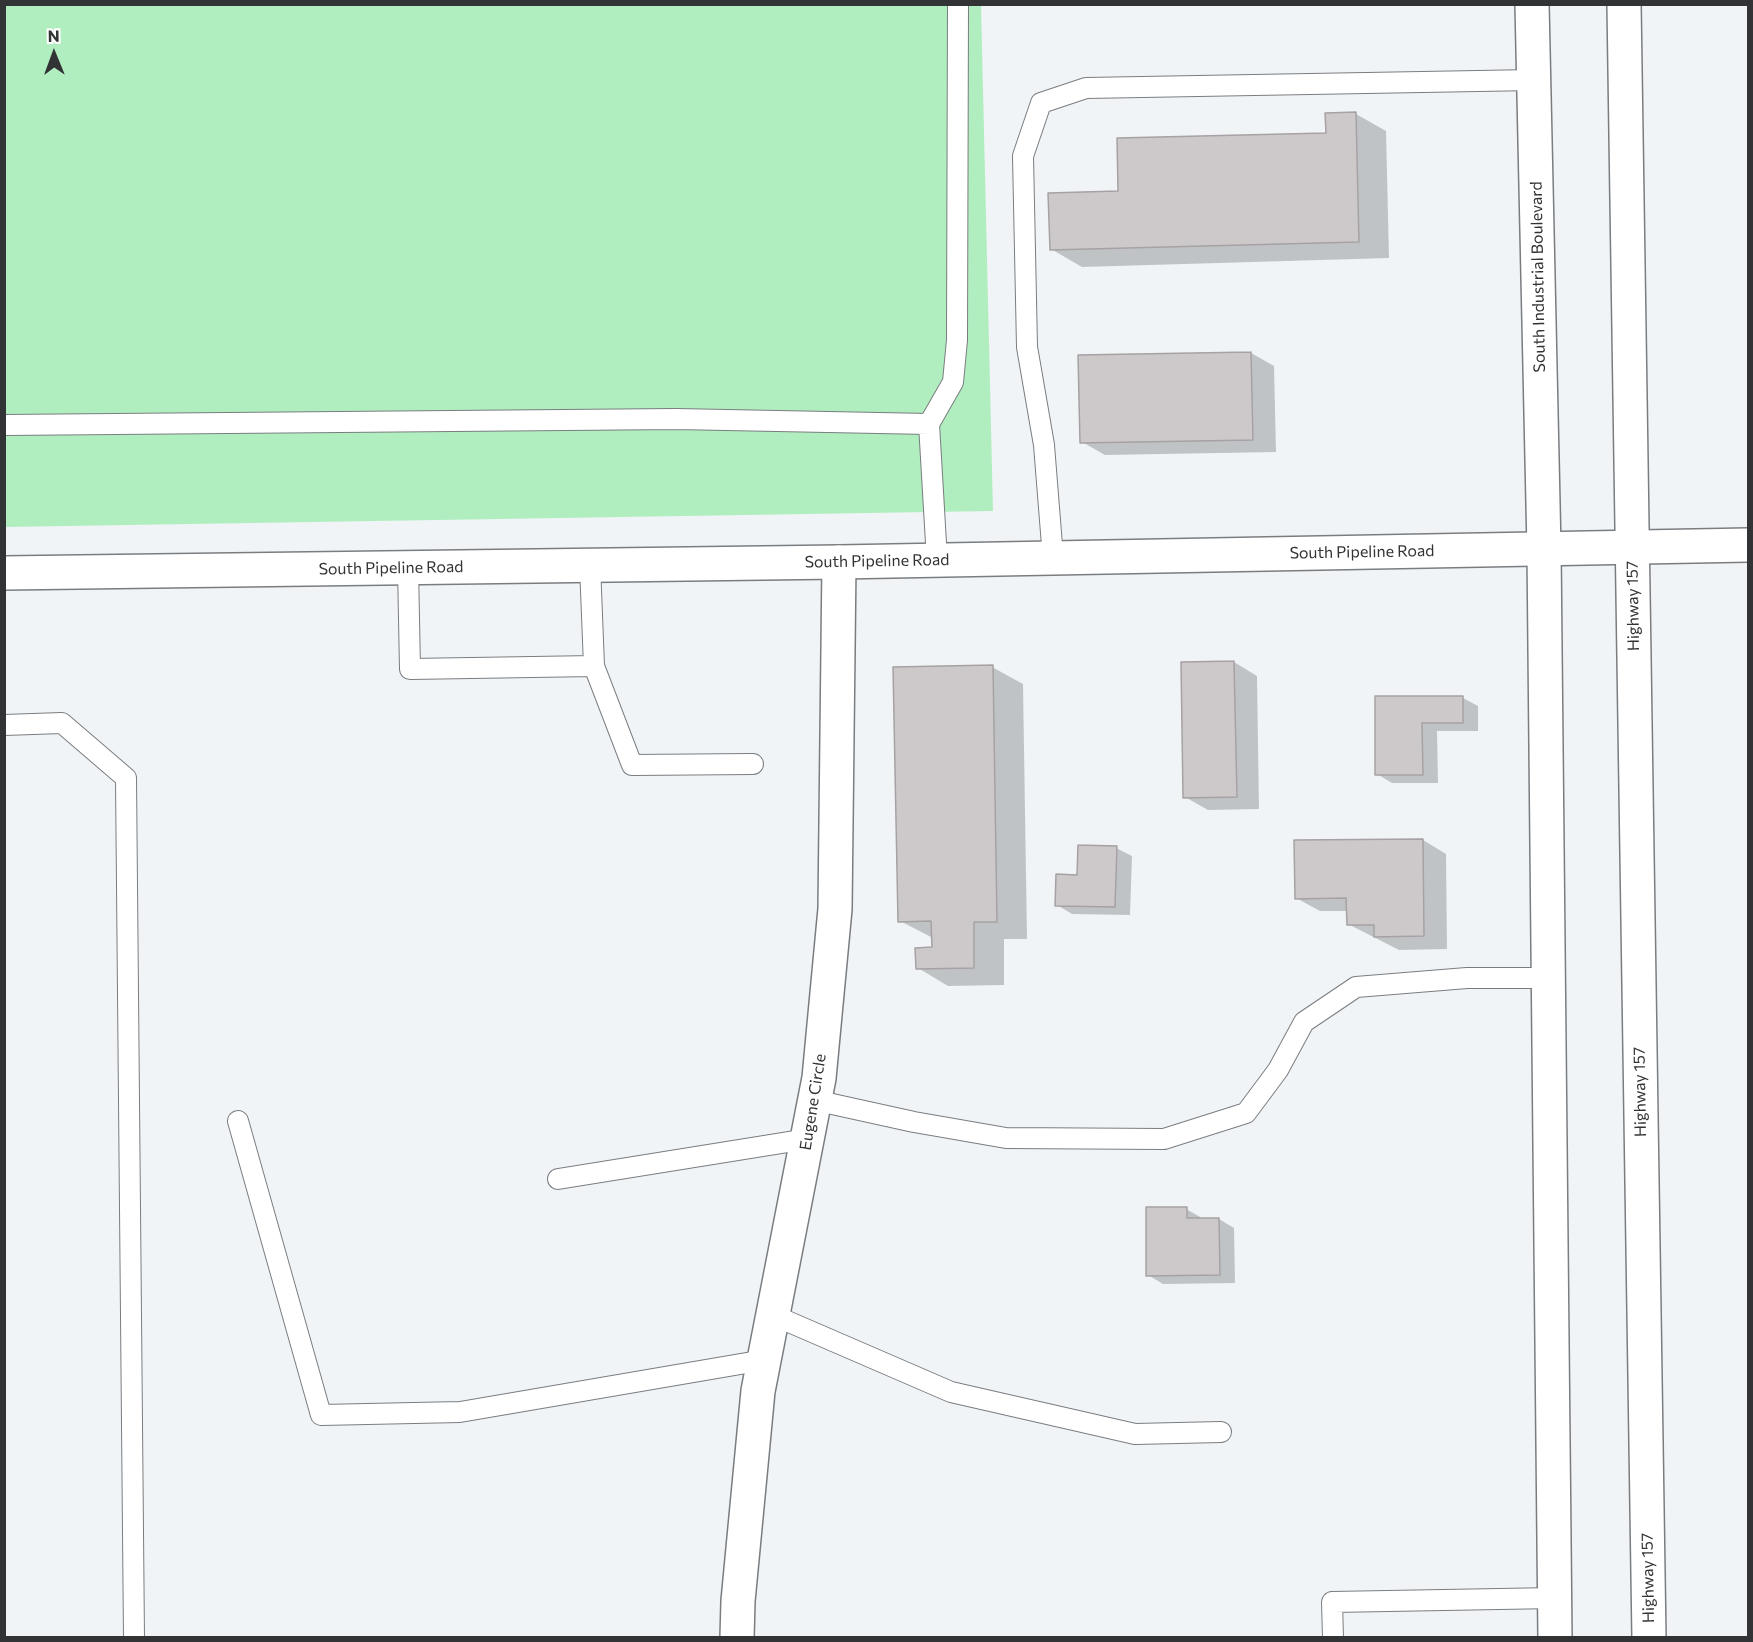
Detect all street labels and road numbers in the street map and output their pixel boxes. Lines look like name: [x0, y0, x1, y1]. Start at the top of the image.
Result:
street label: South Industrial Boulevard: [1527, 181, 1549, 373]
street label: South Pipeline Road: [1289, 541, 1435, 563]
street label: South Pipeline Road: [804, 550, 950, 572]
street label: South Pipeline Road: [318, 557, 464, 579]
street label: Highway 157: [1623, 561, 1643, 651]
street label: Highway 157: [1630, 1047, 1650, 1137]
street label: Eugene Circle: [796, 1052, 830, 1152]
street label: Highway 157: [1638, 1533, 1658, 1623]

